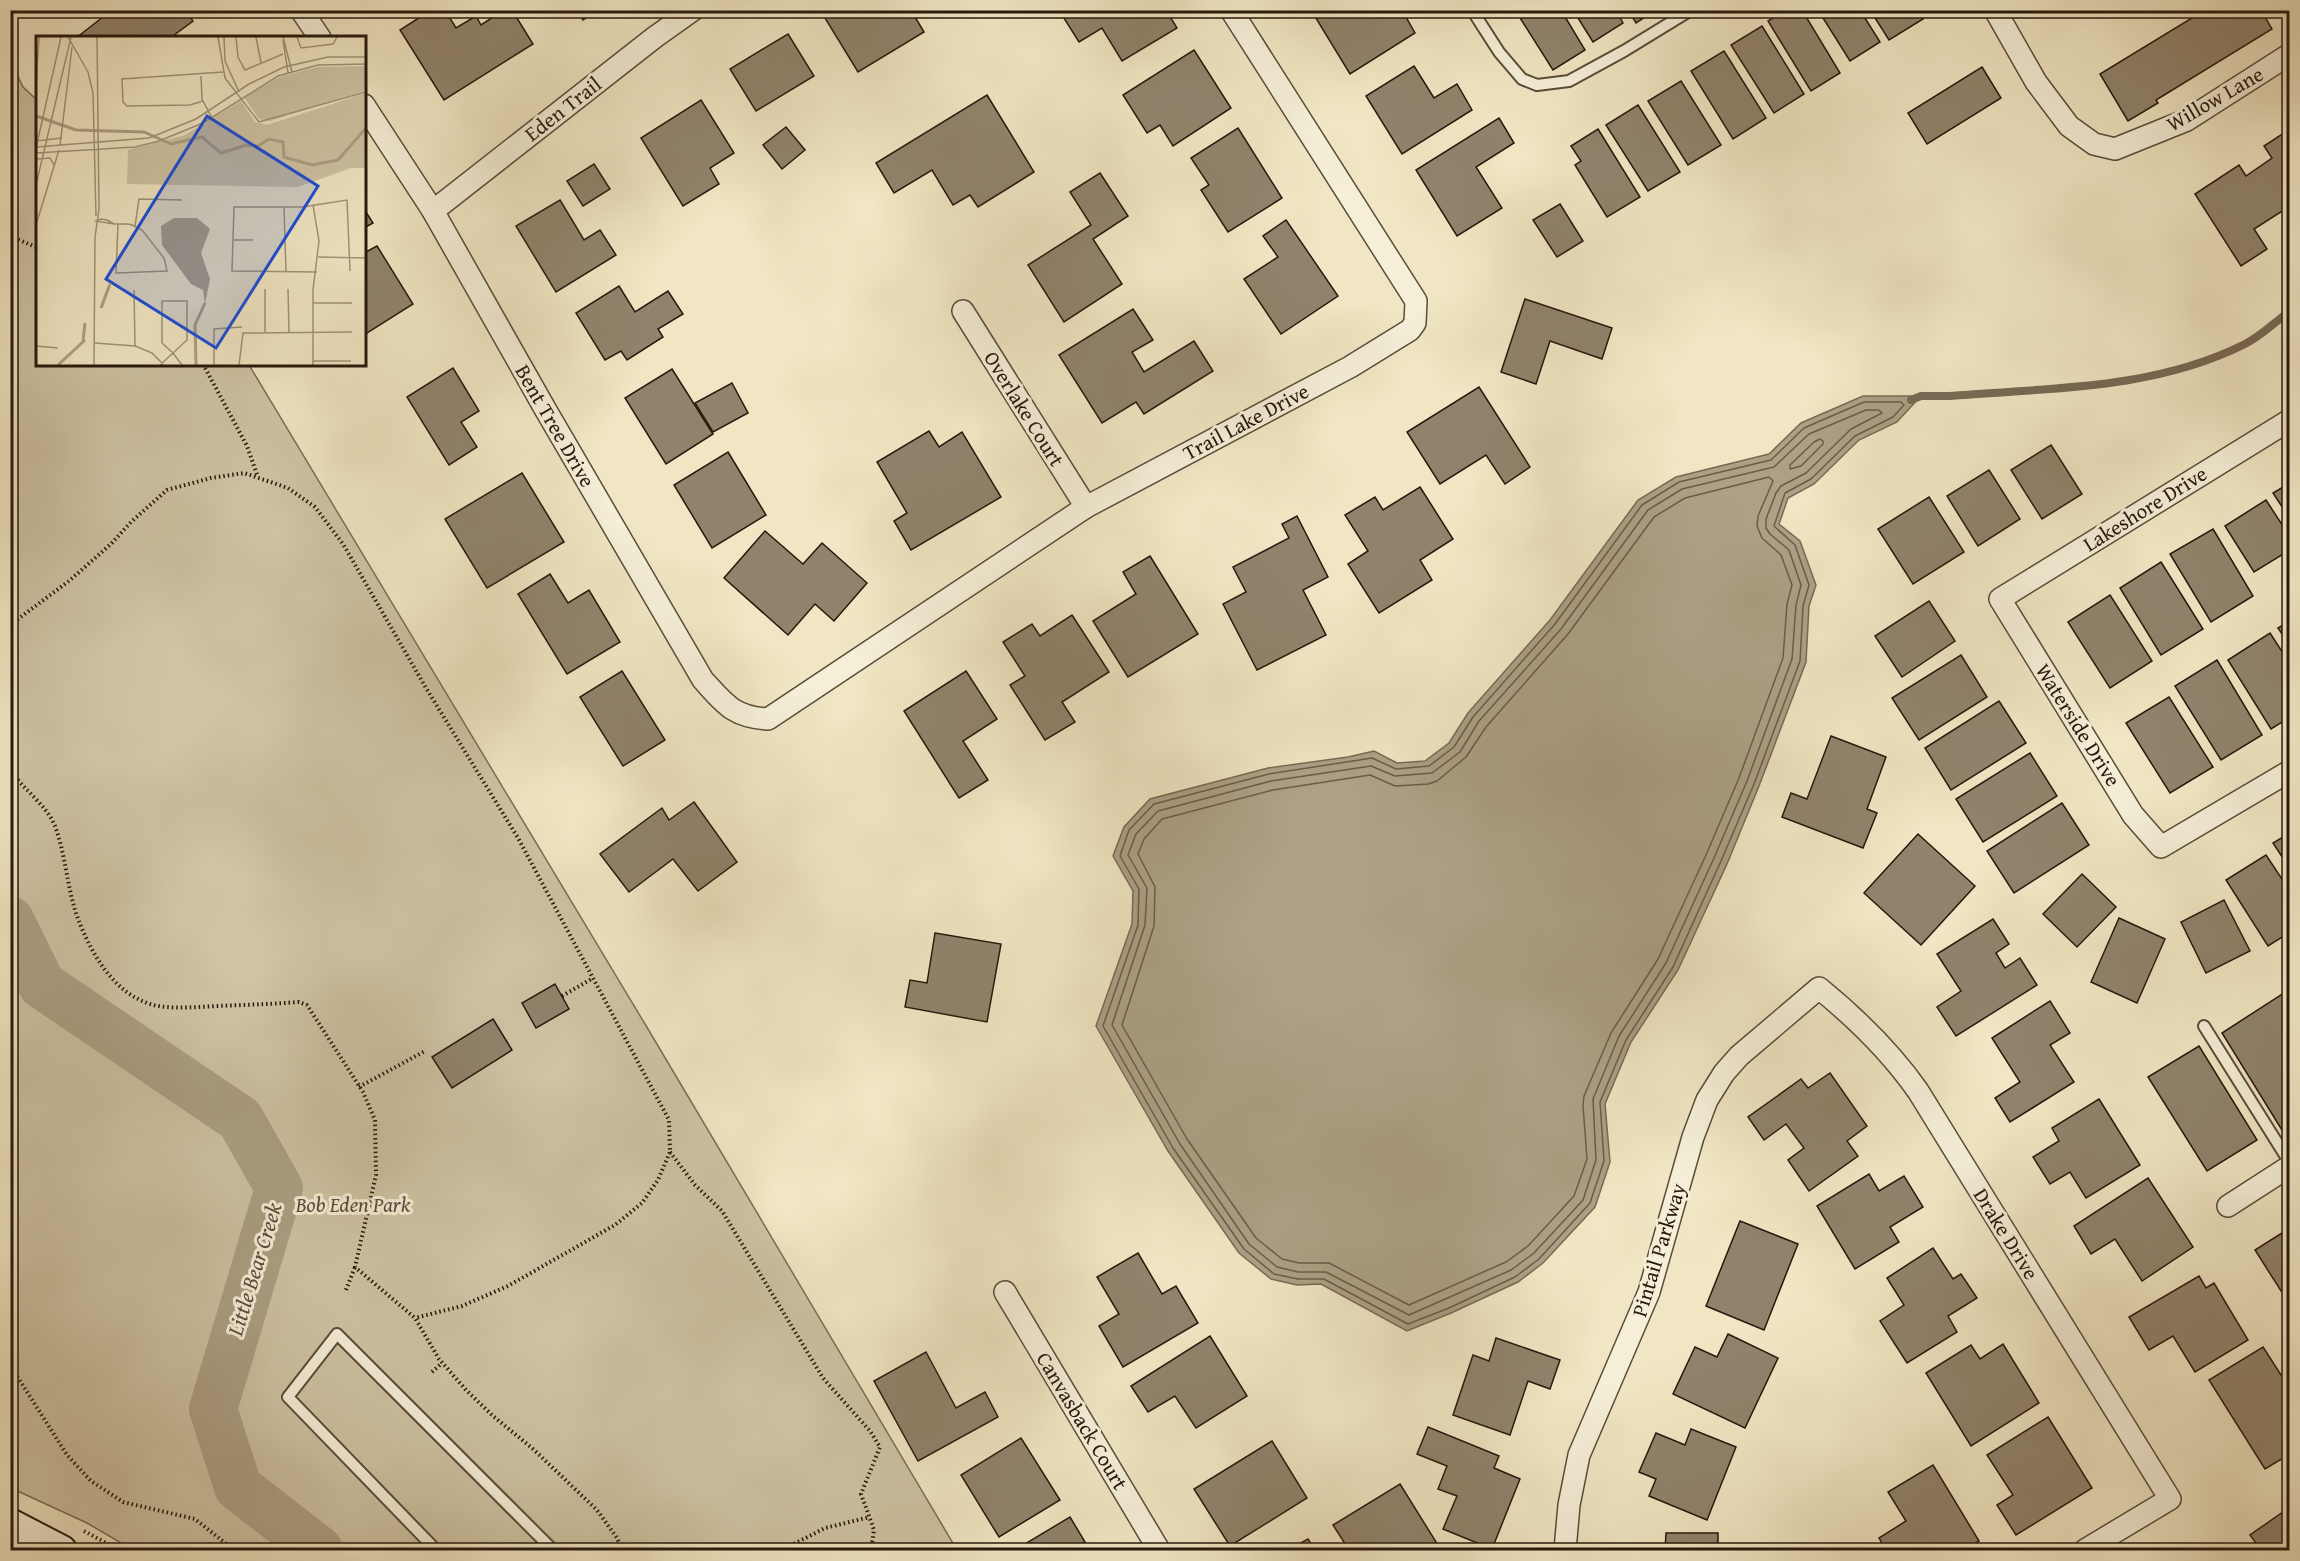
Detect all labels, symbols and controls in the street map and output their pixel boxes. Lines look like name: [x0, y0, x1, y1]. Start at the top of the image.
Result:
inset map: [36, 36, 366, 366]
street label: Willow Lane: [2161, 58, 2269, 139]
street label: Eden Trail: [518, 69, 608, 149]
street label: Overlake Court: [976, 345, 1073, 473]
street label: Bent Tree Drive: [508, 359, 603, 493]
street label: Trail Lake Drive: [1177, 375, 1314, 468]
street label: Lakeshore Drive: [2077, 458, 2213, 559]
street label: Waterside Drive: [2028, 657, 2129, 792]
street label: Pintail Parkway: [1623, 1179, 1694, 1320]
street label: Drake Drive: [1966, 1182, 2047, 1286]
park label: Bob Eden Park: [295, 1189, 411, 1220]
water label: Little Bear Creek: [218, 1198, 290, 1340]
street label: Canvasback Court: [1029, 1346, 1136, 1496]

